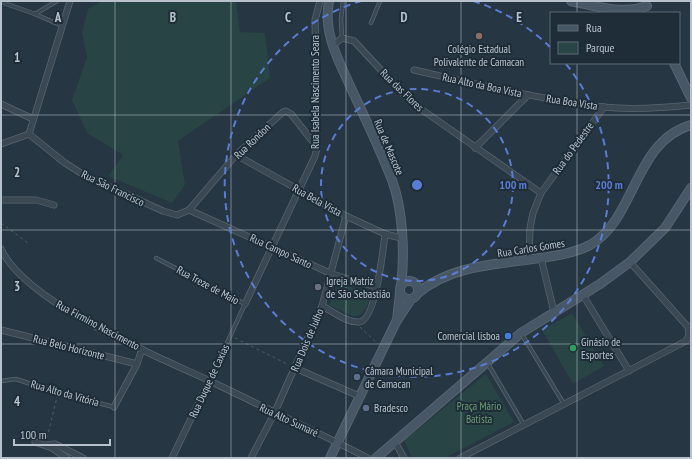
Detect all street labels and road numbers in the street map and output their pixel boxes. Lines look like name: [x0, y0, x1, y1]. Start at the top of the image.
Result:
street label: Rua Isabela Nascimento Seara: [308, 35, 322, 149]
street label: Rua das Flores: [377, 66, 427, 114]
street label: Rua Alto da Boa Vista: [441, 70, 523, 100]
street label: Rua Boa Vista: [545, 91, 599, 113]
street label: Rua de Mascote: [371, 117, 407, 178]
street label: Rua do Pedestre: [549, 119, 597, 177]
street label: Rua Rondon: [231, 120, 273, 162]
street label: Rua São Francisco: [79, 167, 147, 209]
street label: Rua Bela Vista: [290, 181, 344, 219]
street label: Rua Campo Santo: [248, 231, 314, 272]
street label: Rua Carlos Gomes: [496, 236, 566, 260]
street label: Rua Treze de Maio: [174, 263, 242, 307]
street label: Rua Firmino Nascimento: [54, 297, 142, 353]
street label: Rua Dois de Julho: [287, 306, 327, 374]
street label: Rua Belo Horizonte: [32, 331, 107, 363]
street label: Rua Duque de Caxias: [186, 342, 232, 420]
street label: Rua Alto da Vitória: [29, 377, 101, 409]
street label: Rua Alto Sumaré: [258, 400, 321, 440]

